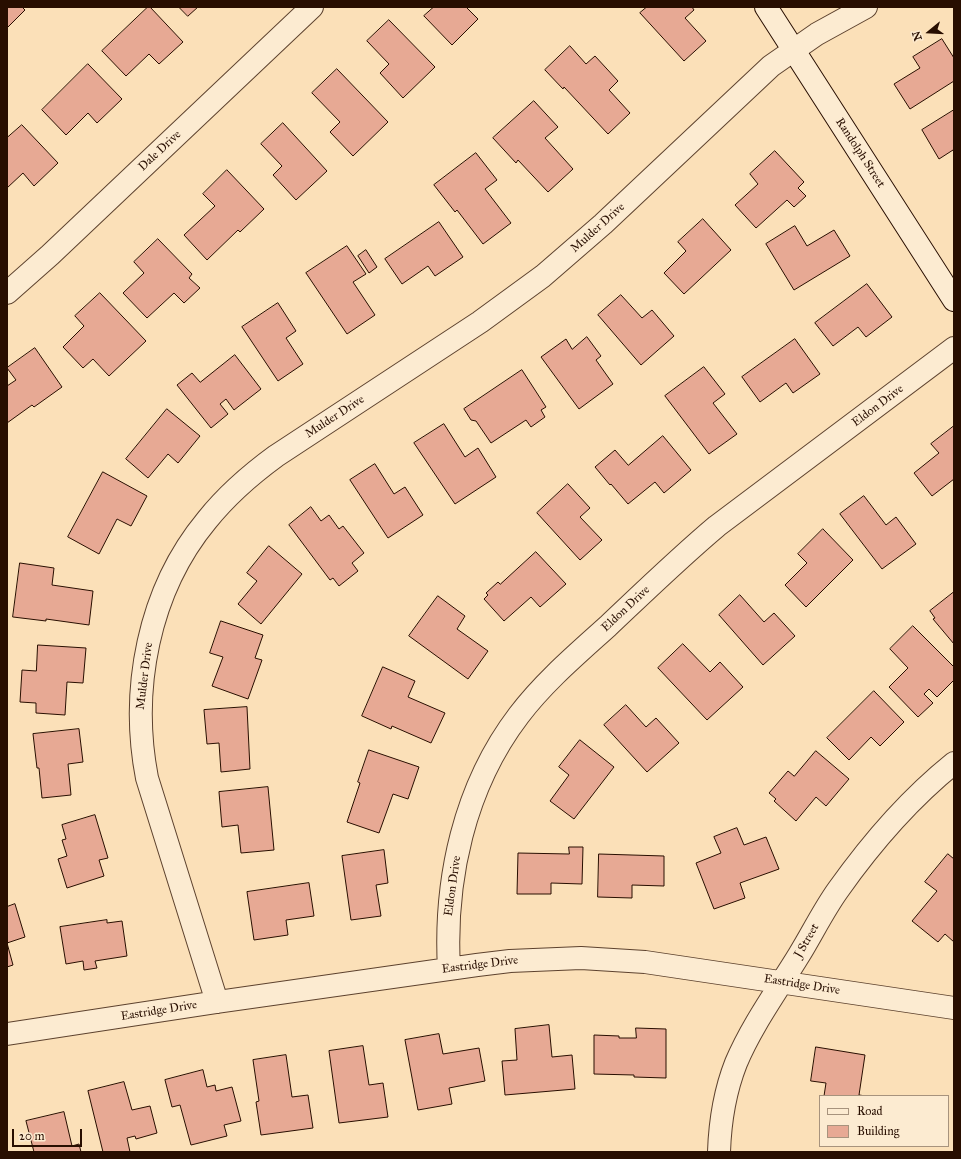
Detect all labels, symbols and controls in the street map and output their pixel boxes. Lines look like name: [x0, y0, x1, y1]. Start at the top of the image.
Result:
north arrow: [909, 12, 949, 52]
text: N: [909, 29, 925, 42]
street label: Randolph Street: [832, 115, 888, 191]
street label: Dale Drive: [136, 128, 184, 174]
street label: Mulder Drive: [568, 200, 628, 256]
street label: Eldon Drive: [849, 382, 907, 430]
street label: Mulder Drive: [303, 393, 367, 441]
street label: Eldon Drive: [599, 583, 653, 635]
street label: Mulder Drive: [134, 642, 156, 710]
street label: Eldon Drive: [442, 855, 464, 917]
street label: J Street: [791, 921, 823, 961]
street label: Eastridge Drive: [441, 953, 519, 977]
street label: Eastridge Drive: [763, 972, 841, 998]
street label: Eastridge Drive: [120, 998, 198, 1024]
legend: [819, 1095, 949, 1147]
text: Road: [857, 1104, 883, 1118]
scale bar: [14, 1121, 84, 1147]
text: Building: [857, 1124, 899, 1138]
text: 20 m: [19, 1129, 45, 1143]

